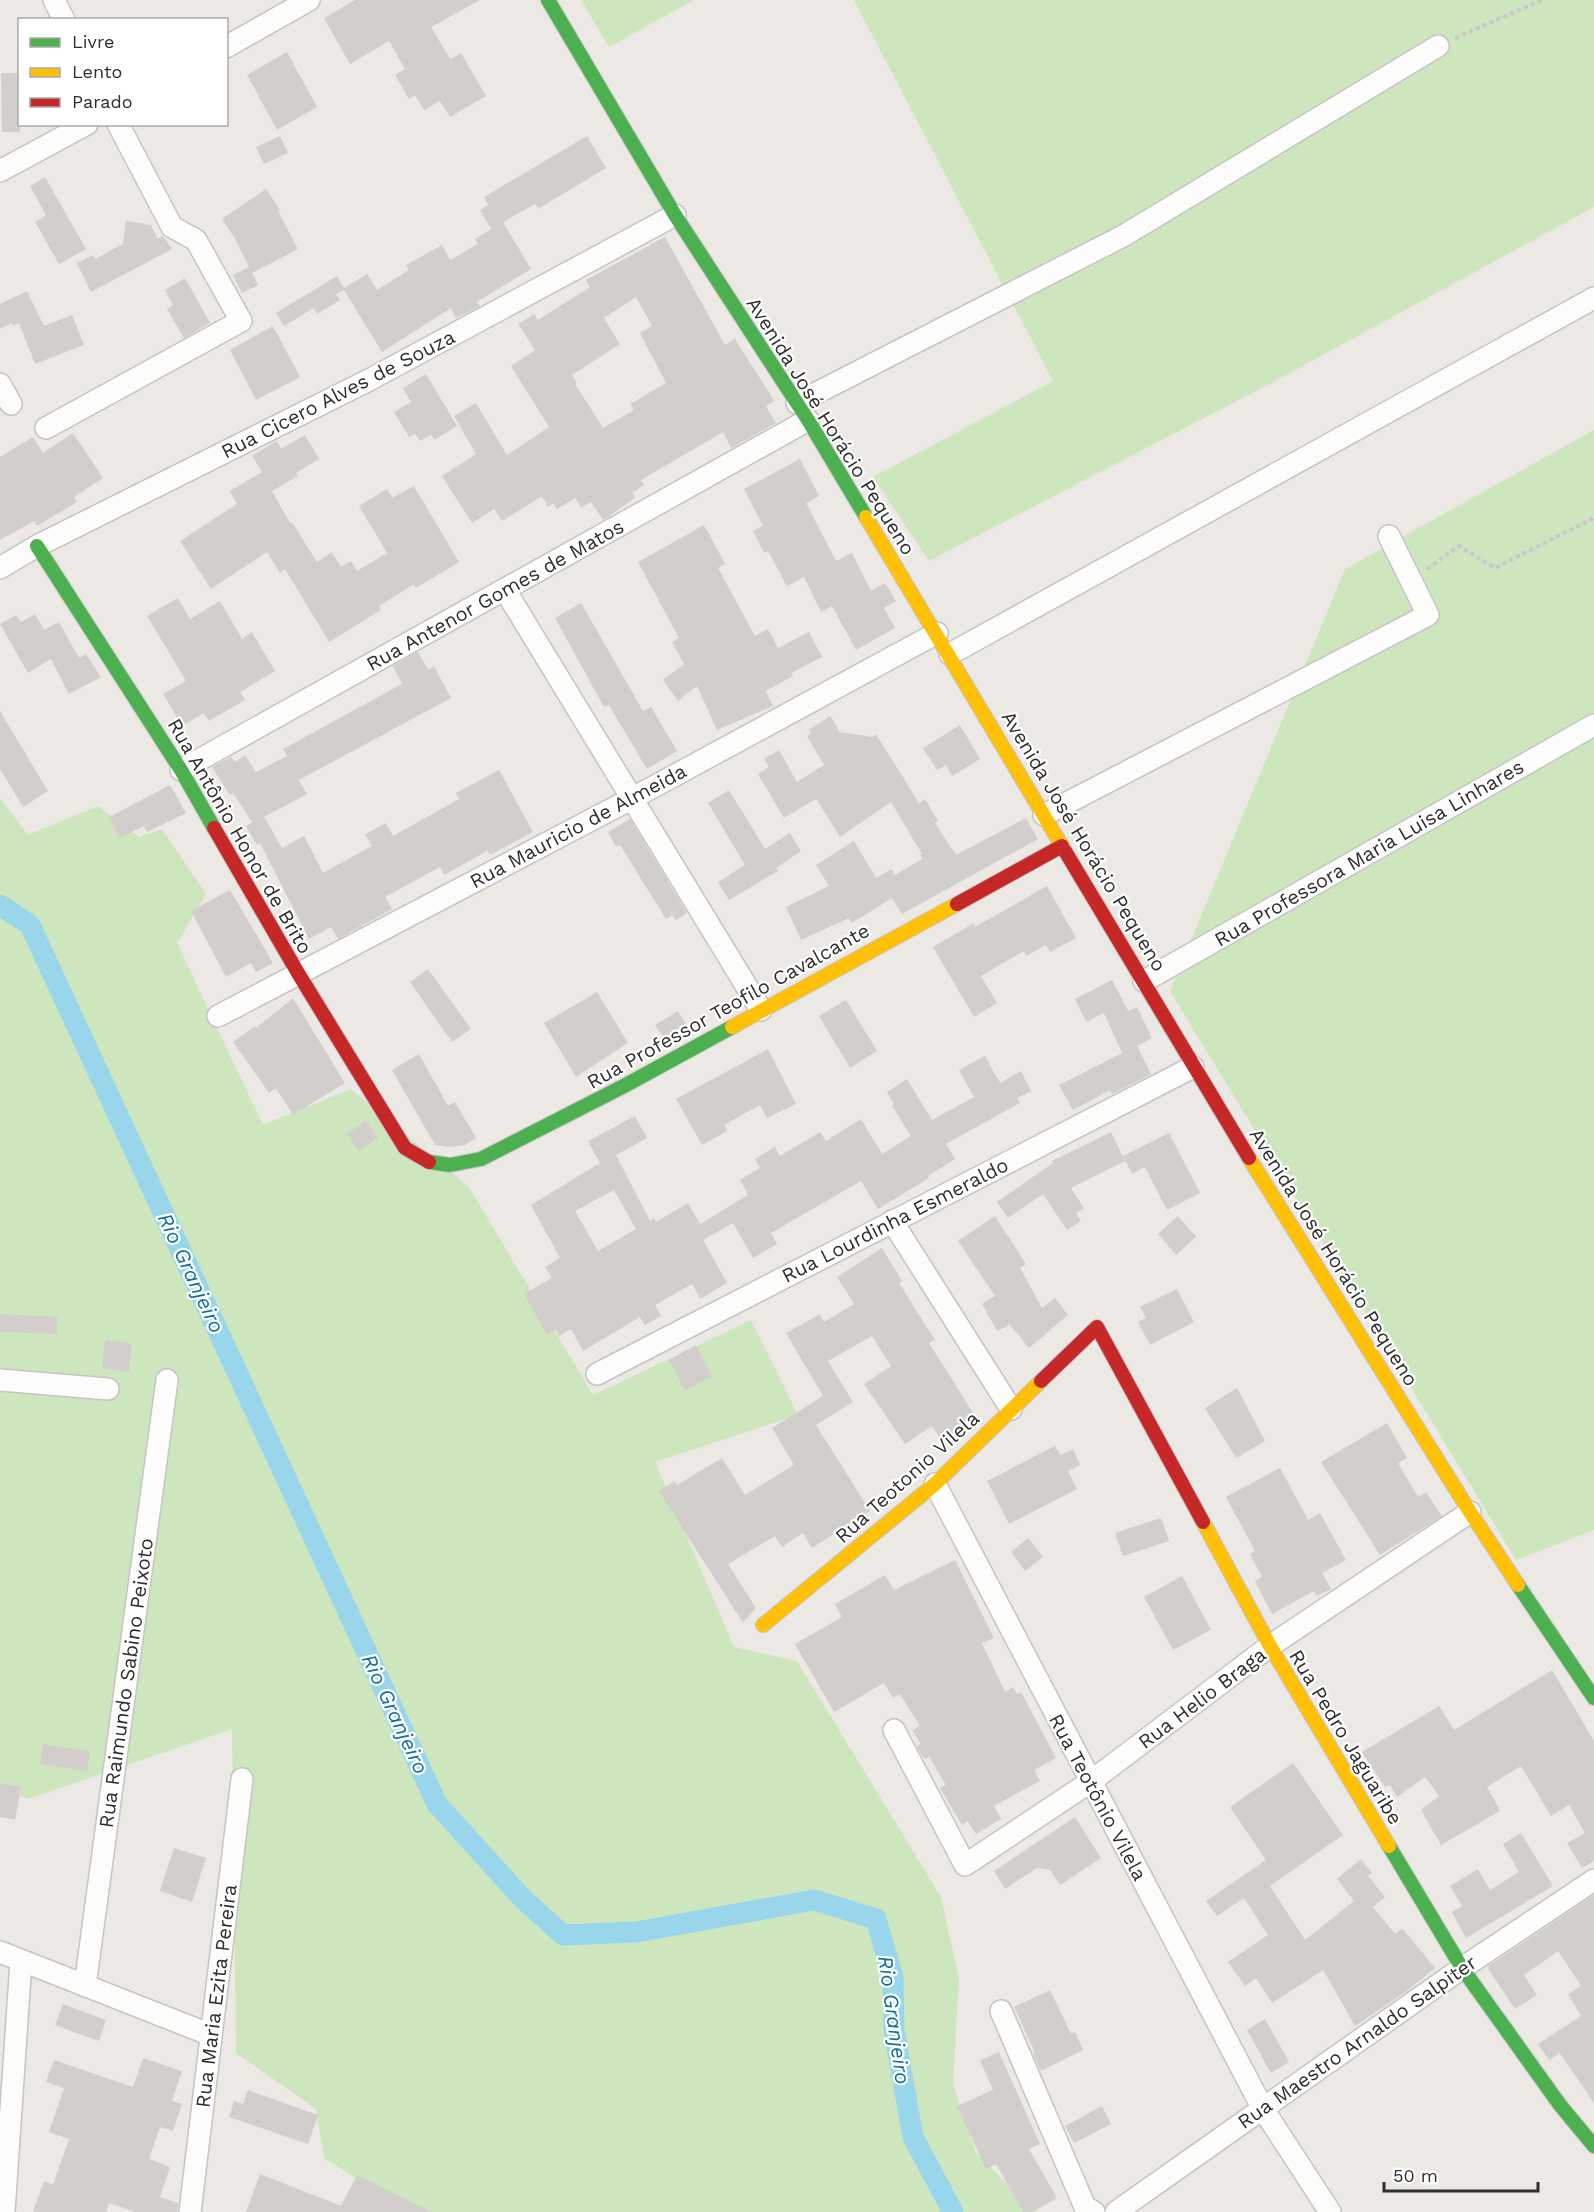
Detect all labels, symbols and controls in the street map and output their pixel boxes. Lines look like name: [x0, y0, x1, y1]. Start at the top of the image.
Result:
legend: [18, 18, 228, 126]
text: Livre: [72, 31, 114, 52]
text: Lento: [72, 61, 122, 82]
text: Parado: [72, 91, 133, 112]
street label: Avenida José Horácio Pequeno: [741, 293, 921, 559]
street label: Rua Cicero Alves de Souza: [217, 325, 459, 463]
street label: Rua Antenor Gomes de Matos: [362, 514, 628, 676]
street label: Avenida José Horácio Pequeno: [997, 706, 1171, 976]
street label: Rua Antônio Honor de Brito: [163, 714, 317, 958]
street label: Rua Professora Maria Luisa Linhares: [1210, 754, 1528, 952]
street label: Rua Mauricio de Almeida: [466, 759, 690, 893]
street label: Rua Professor Teofilo Cavalcante: [582, 918, 874, 1094]
street label: Avenida José Horácio Pequeno: [1244, 1124, 1424, 1390]
street label: Rua Lourdinha Esmeraldo: [778, 1152, 1012, 1288]
water label: Rio Granjeiro: [153, 1209, 230, 1337]
street label: Rua Teotonio Vilela: [830, 1406, 984, 1548]
street label: Rua Raimundo Sabino Peixoto: [94, 1536, 158, 1830]
street label: Rua Helio Braga: [1133, 1642, 1271, 1754]
street label: Rua Pedro Jaguaribe: [1284, 1645, 1408, 1829]
water label: Rio Granjeiro: [357, 1650, 434, 1778]
street label: Rua Teotônio Vilela: [1044, 1710, 1152, 1884]
street label: Rua Maria Ezita Pereira: [190, 1883, 242, 2109]
street label: Rua Maestro Arnaldo Salpiter: [1233, 1950, 1481, 2134]
water label: Rio Granjeiro: [873, 1954, 916, 2086]
scale bar: [1384, 2155, 1538, 2193]
text: 50 m: [1393, 2165, 1438, 2186]

